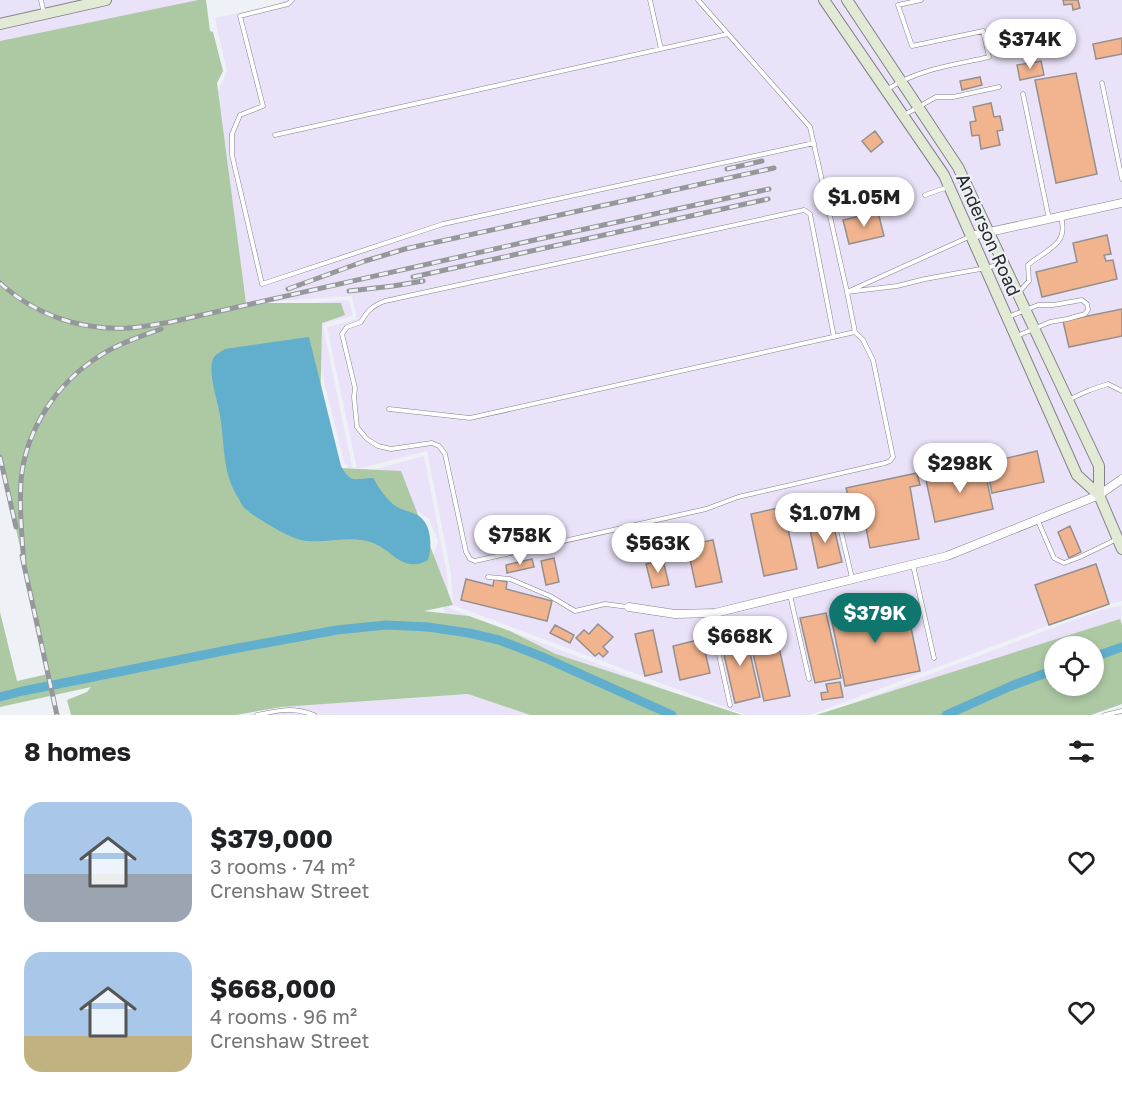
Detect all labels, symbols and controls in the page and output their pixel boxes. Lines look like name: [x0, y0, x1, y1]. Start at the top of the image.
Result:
pin: $374K: [988, 19, 1072, 70]
text: $374K: [998, 26, 1062, 50]
street label: Anderson Road: [952, 170, 1026, 299]
pin: $1.05M: [815, 177, 913, 228]
text: $1.05M: [827, 184, 901, 208]
pin: $298K: [918, 443, 1002, 494]
text: $298K: [927, 450, 993, 474]
pin: $1.07M: [776, 493, 874, 544]
text: $1.07M: [789, 500, 861, 524]
pin: $758K: [478, 515, 562, 566]
text: $758K: [488, 522, 552, 546]
pin: $563K: [616, 523, 700, 574]
text: $563K: [626, 530, 691, 554]
pin: $379K: [833, 593, 917, 644]
text: $379K: [843, 600, 907, 624]
pin: $668K: [698, 616, 782, 667]
text: $668K: [707, 623, 773, 647]
map controls: [1044, 636, 1104, 696]
button: locate: [1044, 636, 1104, 696]
icon: filters: [1065, 735, 1098, 768]
text: 8 homes: [24, 736, 131, 767]
text: $379,000: [210, 823, 333, 854]
icon: home: [72, 826, 144, 898]
icon: heart: [1065, 846, 1098, 879]
text: 3 rooms · 74 m²: [210, 854, 355, 878]
text: Crenshaw Street: [210, 878, 370, 902]
text: $668,000: [210, 973, 336, 1004]
icon: home: [72, 976, 144, 1048]
icon: heart: [1065, 996, 1098, 1029]
text: 4 rooms · 96 m²: [210, 1004, 357, 1028]
text: Crenshaw Street: [210, 1028, 370, 1052]

